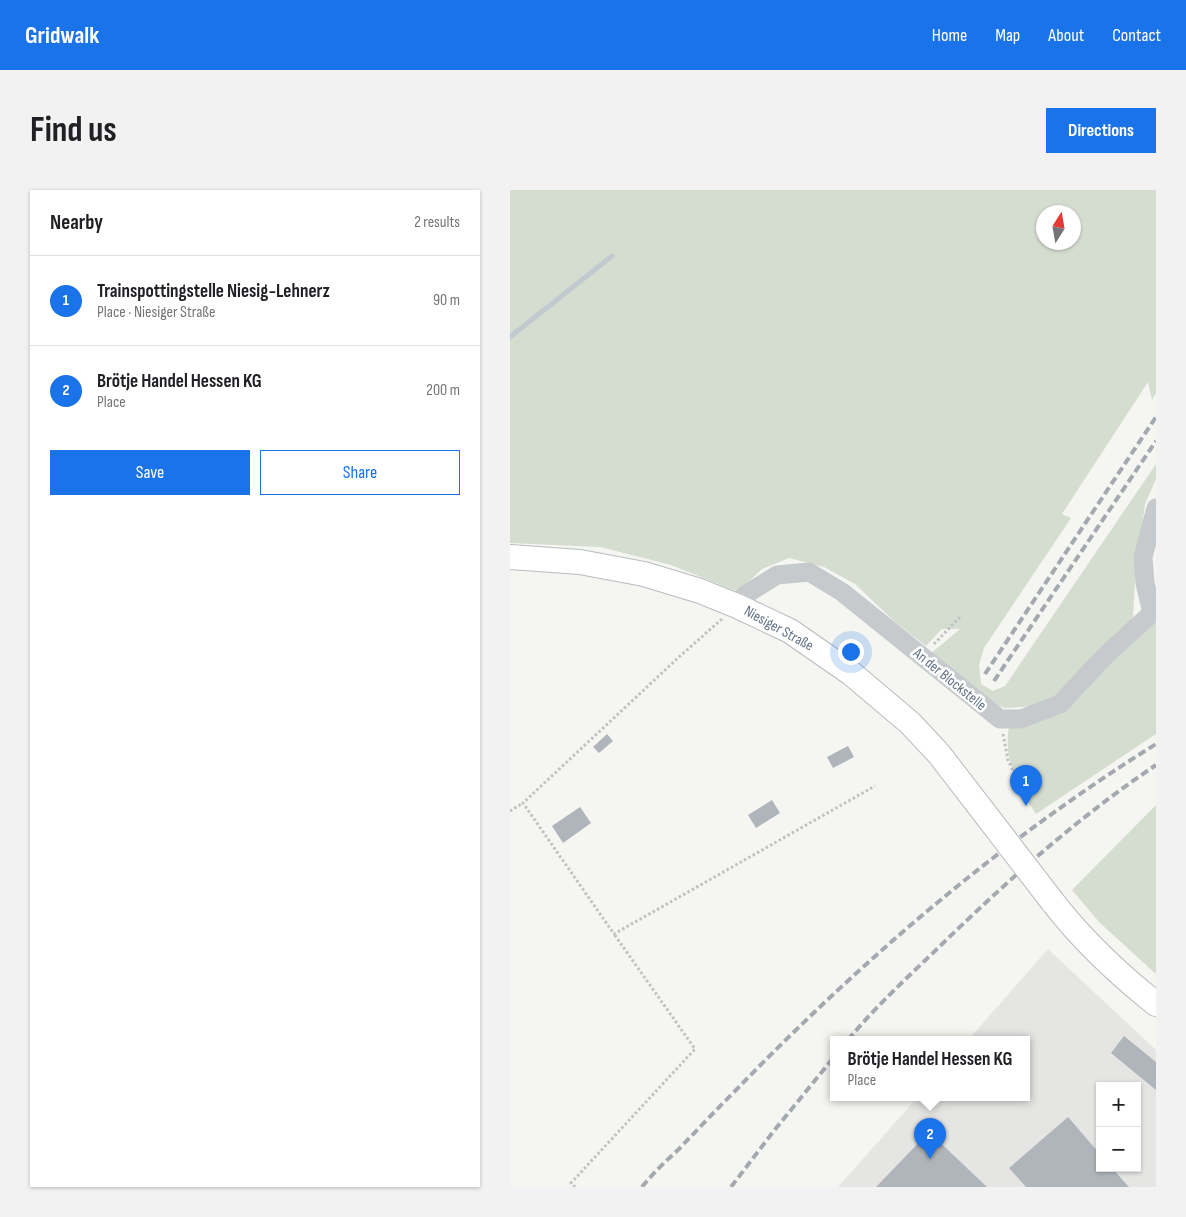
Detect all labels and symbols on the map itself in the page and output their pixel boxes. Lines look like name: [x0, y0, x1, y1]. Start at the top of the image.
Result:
north arrow: [1036, 205, 1081, 250]
street label: Niesiger Straße: [741, 602, 817, 655]
your location: [838, 639, 864, 665]
street label: An der Blockstelle: [908, 643, 990, 715]
pin: 1: [1010, 765, 1042, 806]
pin: 2: [914, 1118, 946, 1159]

